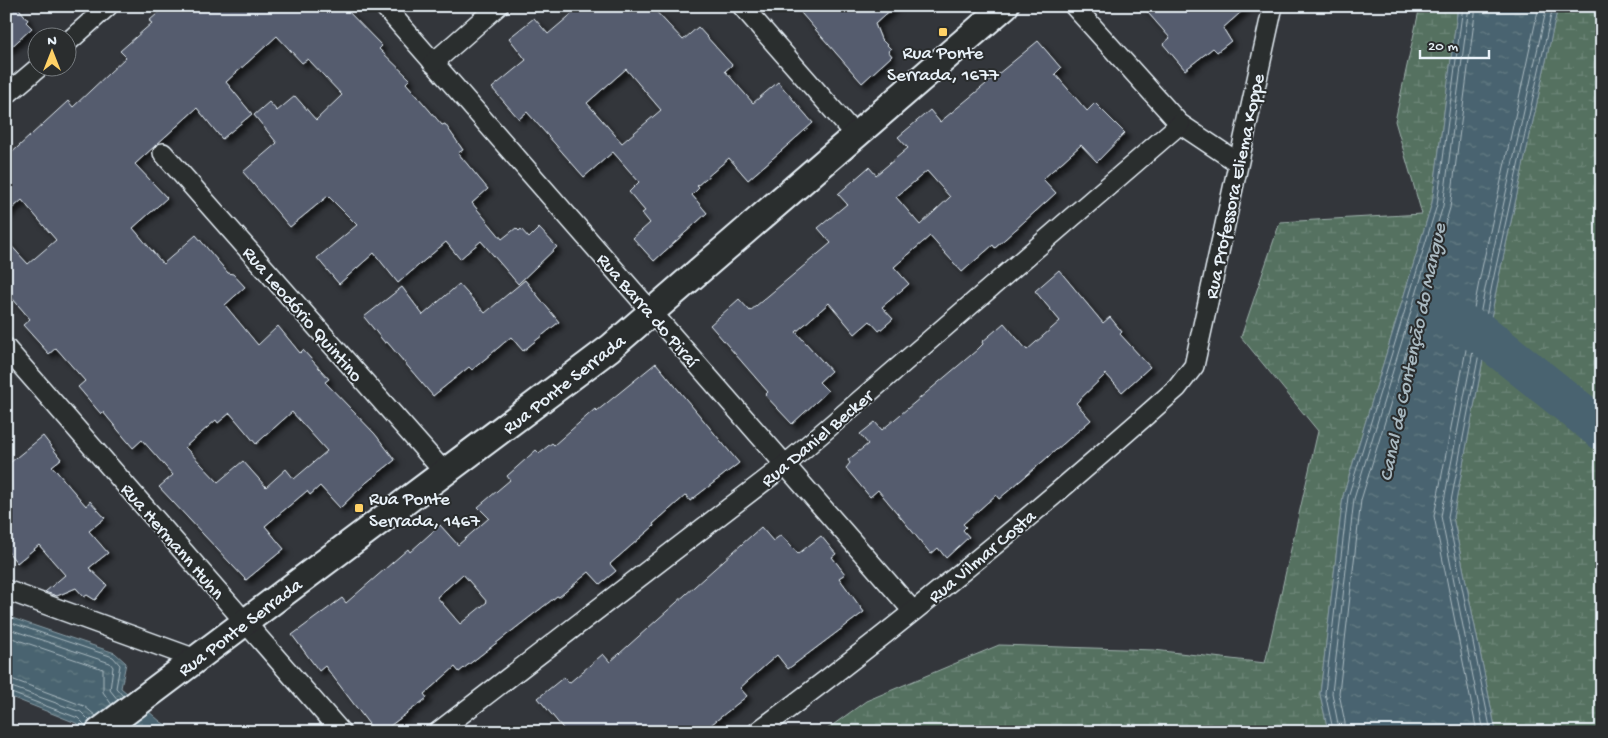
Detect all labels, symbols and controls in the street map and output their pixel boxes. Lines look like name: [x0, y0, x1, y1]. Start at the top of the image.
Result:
marker: Rua Ponte Serrada, 1677: [937, 26, 949, 38]
north arrow: [28, 28, 78, 78]
scale bar: [1420, 28, 1489, 60]
text: N: [47, 33, 57, 50]
text: 20 m: [1428, 38, 1458, 56]
place label: Rua Ponte Serrada, 1677: [887, 43, 1000, 88]
street label: Rua Professora Eliema Koppe: [1201, 72, 1272, 301]
water label: Canal de Contenção do Mangue: [1376, 221, 1453, 484]
street label: Rua Leodório Quintino: [236, 243, 367, 388]
street label: Rua Barra do Piraí: [590, 249, 703, 374]
street label: Rua Ponte Serrada: [499, 330, 632, 441]
street label: Rua Daniel Becker: [757, 385, 881, 493]
street label: Rua Hermann Huhn: [114, 479, 228, 605]
place label: Rua Ponte Serrada, 1467: [369, 489, 481, 534]
marker: Rua Ponte Serrada, 1467: [353, 502, 365, 514]
street label: Rua Vilmar Costa: [925, 505, 1043, 609]
street label: Rua Ponte Serrada: [174, 574, 309, 683]

